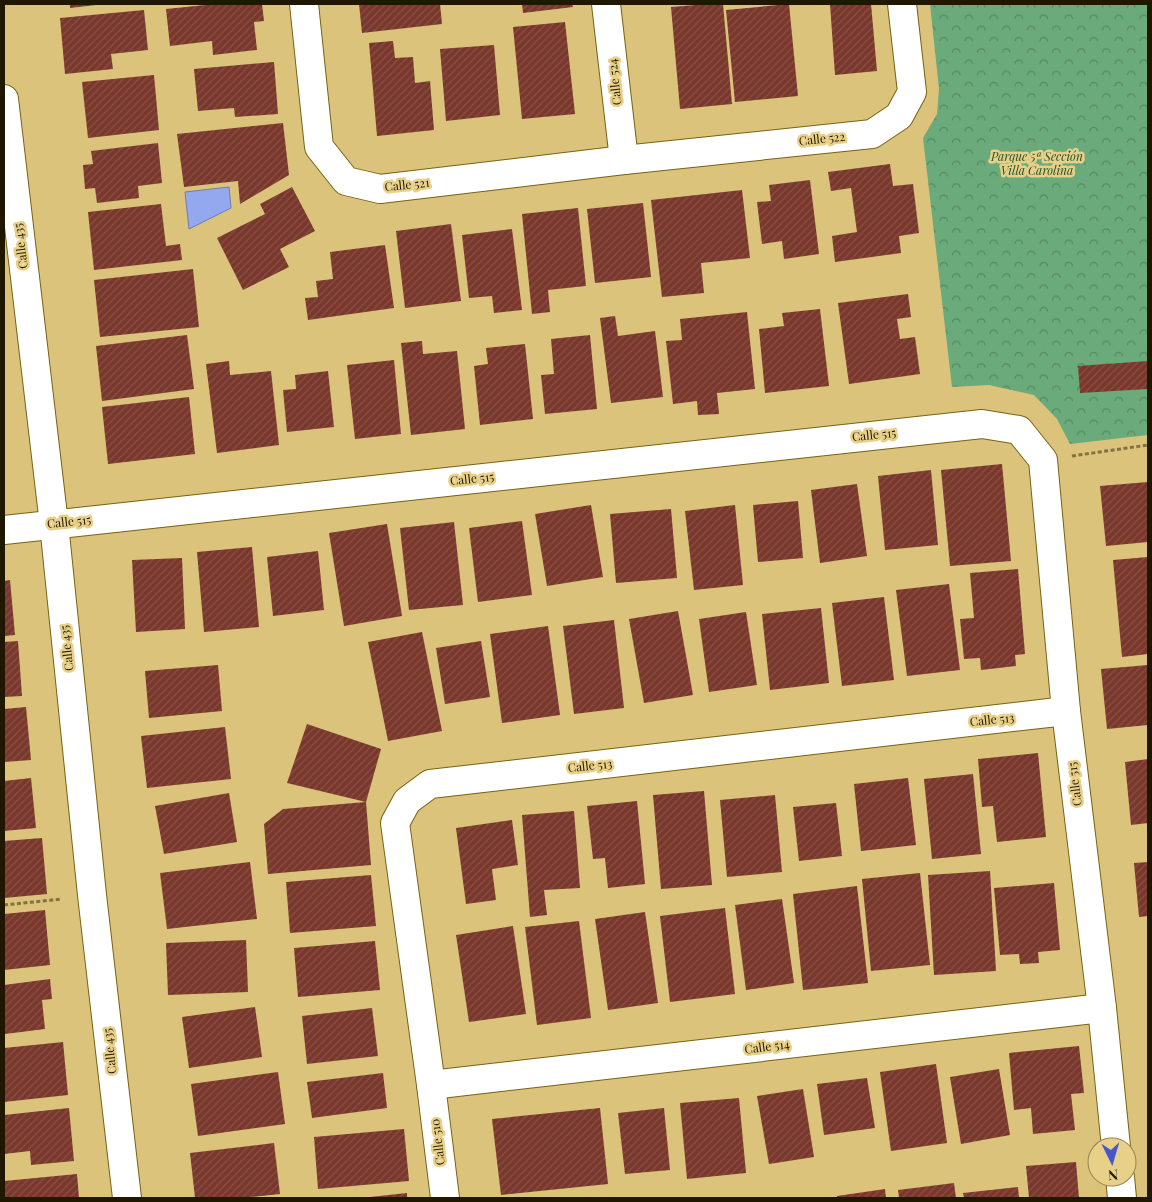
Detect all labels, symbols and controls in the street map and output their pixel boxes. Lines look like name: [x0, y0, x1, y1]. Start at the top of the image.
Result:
street label: Calle 524: [604, 58, 624, 106]
street label: Calle 522: [798, 128, 846, 148]
park label: Parque 5ª Sección Villa Carolina: [990, 148, 1083, 178]
street label: Calle 521: [384, 174, 431, 194]
street label: Calle 435: [9, 222, 31, 270]
street label: Calle 515: [851, 424, 897, 444]
street label: Calle 515: [449, 468, 495, 488]
street label: Calle 515: [46, 511, 92, 531]
street label: Calle 435: [56, 624, 76, 672]
street label: Calle 513: [969, 709, 1015, 729]
street label: Calle 513: [567, 755, 613, 775]
street label: Calle 515: [1063, 761, 1085, 807]
street label: Calle 435: [99, 1027, 119, 1075]
street label: Calle 514: [743, 1035, 790, 1057]
street label: Calle 510: [426, 1118, 448, 1166]
north arrow: [1087, 1137, 1137, 1187]
text: N: [1107, 1166, 1119, 1185]

